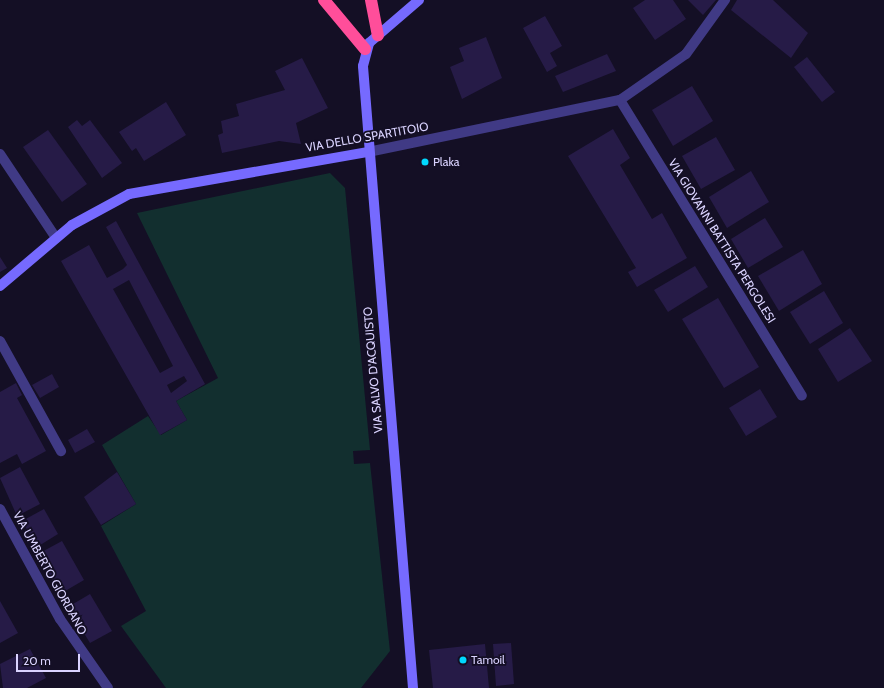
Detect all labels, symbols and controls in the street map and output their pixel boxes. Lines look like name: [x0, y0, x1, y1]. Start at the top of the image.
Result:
street label: VIA DELLO SPARTITOIO: [304, 119, 430, 155]
place label: Plaka: [433, 155, 459, 169]
street label: VIA GIOVANNI BATTISTA PERGOLESI: [665, 156, 779, 326]
marker: Plaka: [420, 157, 430, 167]
street label: VIA SALVO D'ACQUISTO: [360, 306, 386, 434]
street label: VIA UMBERTO GIORDANO: [10, 509, 90, 637]
scale bar: [18, 646, 82, 672]
text: 20 m: [23, 653, 51, 668]
place label: Tamoil: [471, 653, 505, 667]
marker: Tamoil: [458, 655, 468, 665]

